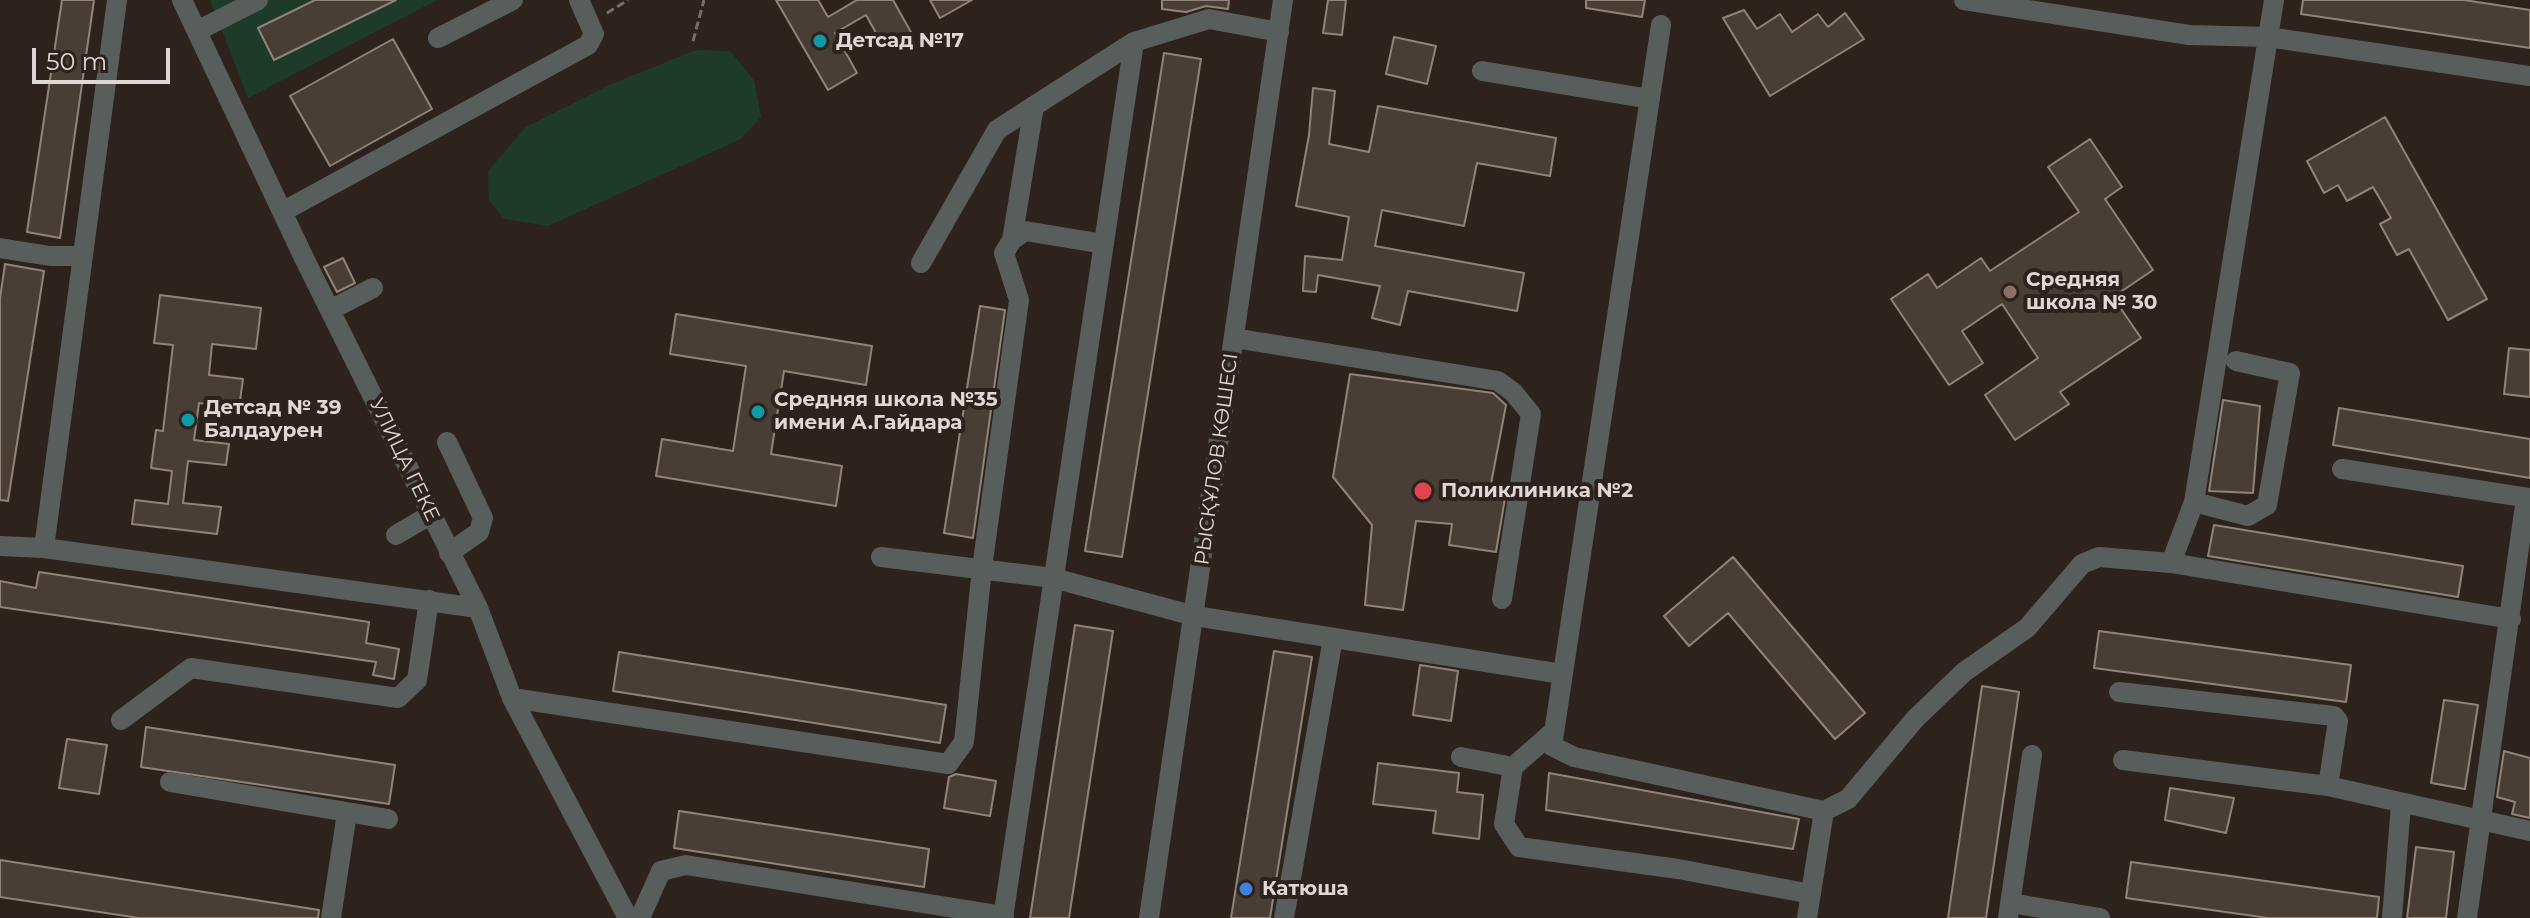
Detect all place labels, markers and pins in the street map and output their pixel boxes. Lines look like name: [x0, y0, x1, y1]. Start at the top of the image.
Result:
place label: Детсад №17: [836, 29, 964, 53]
marker: Детсад №17: [811, 32, 829, 50]
place label: Средняя школа № 30: [2026, 268, 2157, 315]
marker: Средняя школа № 30: [2001, 283, 2019, 301]
place label: Средняя школа №35 имени А.Гайдара: [774, 388, 998, 435]
place label: Детсад № 39 Балдаурен: [204, 396, 341, 443]
marker: Средняя школа №35 имени А.Гайдара: [749, 403, 767, 421]
marker: Детсад № 39 Балдаурен: [179, 411, 197, 429]
place label: Поликлиника №2: [1441, 479, 1633, 503]
marker: Поликлиника №2: [1412, 480, 1434, 502]
place label: Катюша: [1262, 877, 1349, 901]
marker: Катюша: [1237, 880, 1255, 898]

